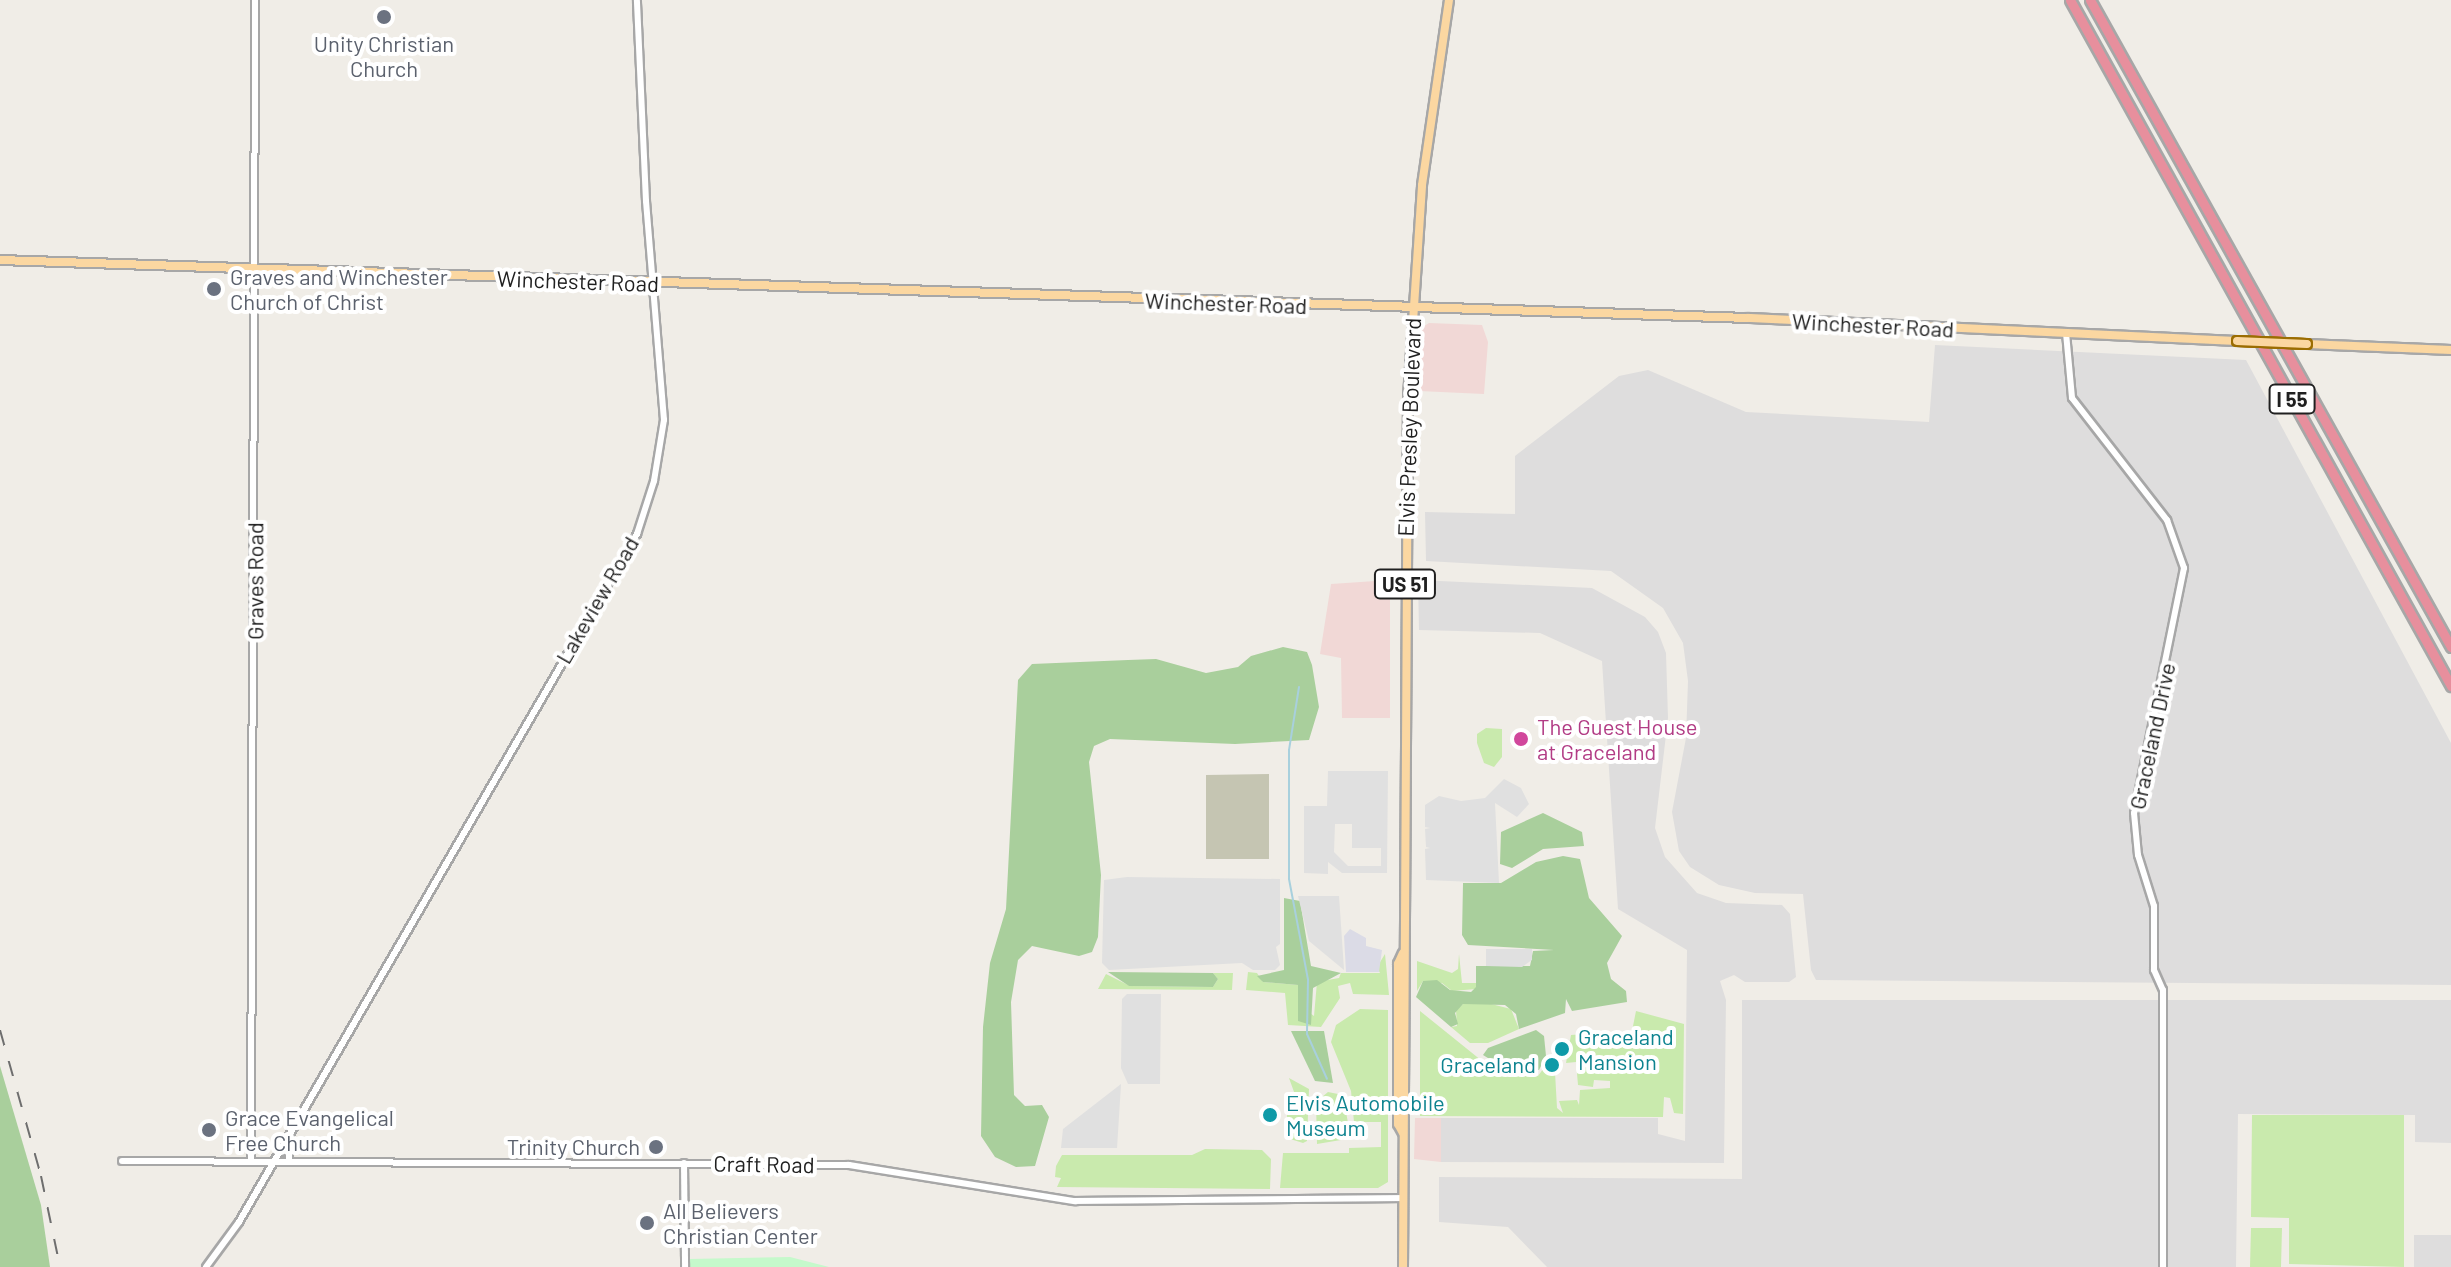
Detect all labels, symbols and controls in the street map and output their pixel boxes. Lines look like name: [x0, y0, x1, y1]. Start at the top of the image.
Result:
marker: Unity Christian Church: [375, 8, 393, 26]
place label: Unity Christian Church: [314, 30, 454, 82]
place label: Graves and Winchester Church of Christ: [230, 263, 448, 314]
street label: Winchester Road: [496, 265, 660, 297]
marker: Graves and Winchester Church of Christ: [205, 280, 223, 298]
street label: Winchester Road: [1144, 287, 1308, 319]
street label: Winchester Road: [1791, 308, 1955, 342]
street label: Elvis Presley Boulevard: [1392, 317, 1426, 537]
road number: I 55: [2268, 383, 2316, 415]
street label: Graves Road: [242, 522, 268, 640]
street label: Lakeview Road: [550, 532, 644, 668]
road number: US 51: [1373, 568, 1437, 600]
street label: Graceland Drive: [2124, 660, 2180, 812]
place label: The Guest House at Graceland: [1537, 713, 1698, 764]
marker: The Guest House at Graceland: [1512, 730, 1530, 748]
place label: Graceland Mansion: [1578, 1023, 1674, 1074]
marker: Graceland Mansion: [1553, 1040, 1571, 1058]
place label: Graceland: [1440, 1052, 1536, 1078]
marker: Graceland: [1543, 1056, 1561, 1074]
place label: Elvis Automobile Museum: [1286, 1089, 1445, 1140]
place label: Grace Evangelical Free Church: [225, 1104, 394, 1156]
marker: Elvis Automobile Museum: [1261, 1106, 1279, 1124]
marker: Grace Evangelical Free Church: [200, 1121, 218, 1139]
place label: Trinity Church: [507, 1134, 640, 1160]
marker: Trinity Church: [647, 1138, 665, 1156]
street label: Craft Road: [713, 1150, 815, 1178]
place label: All Believers Christian Center: [663, 1197, 818, 1248]
marker: All Believers Christian Center: [638, 1214, 656, 1232]

